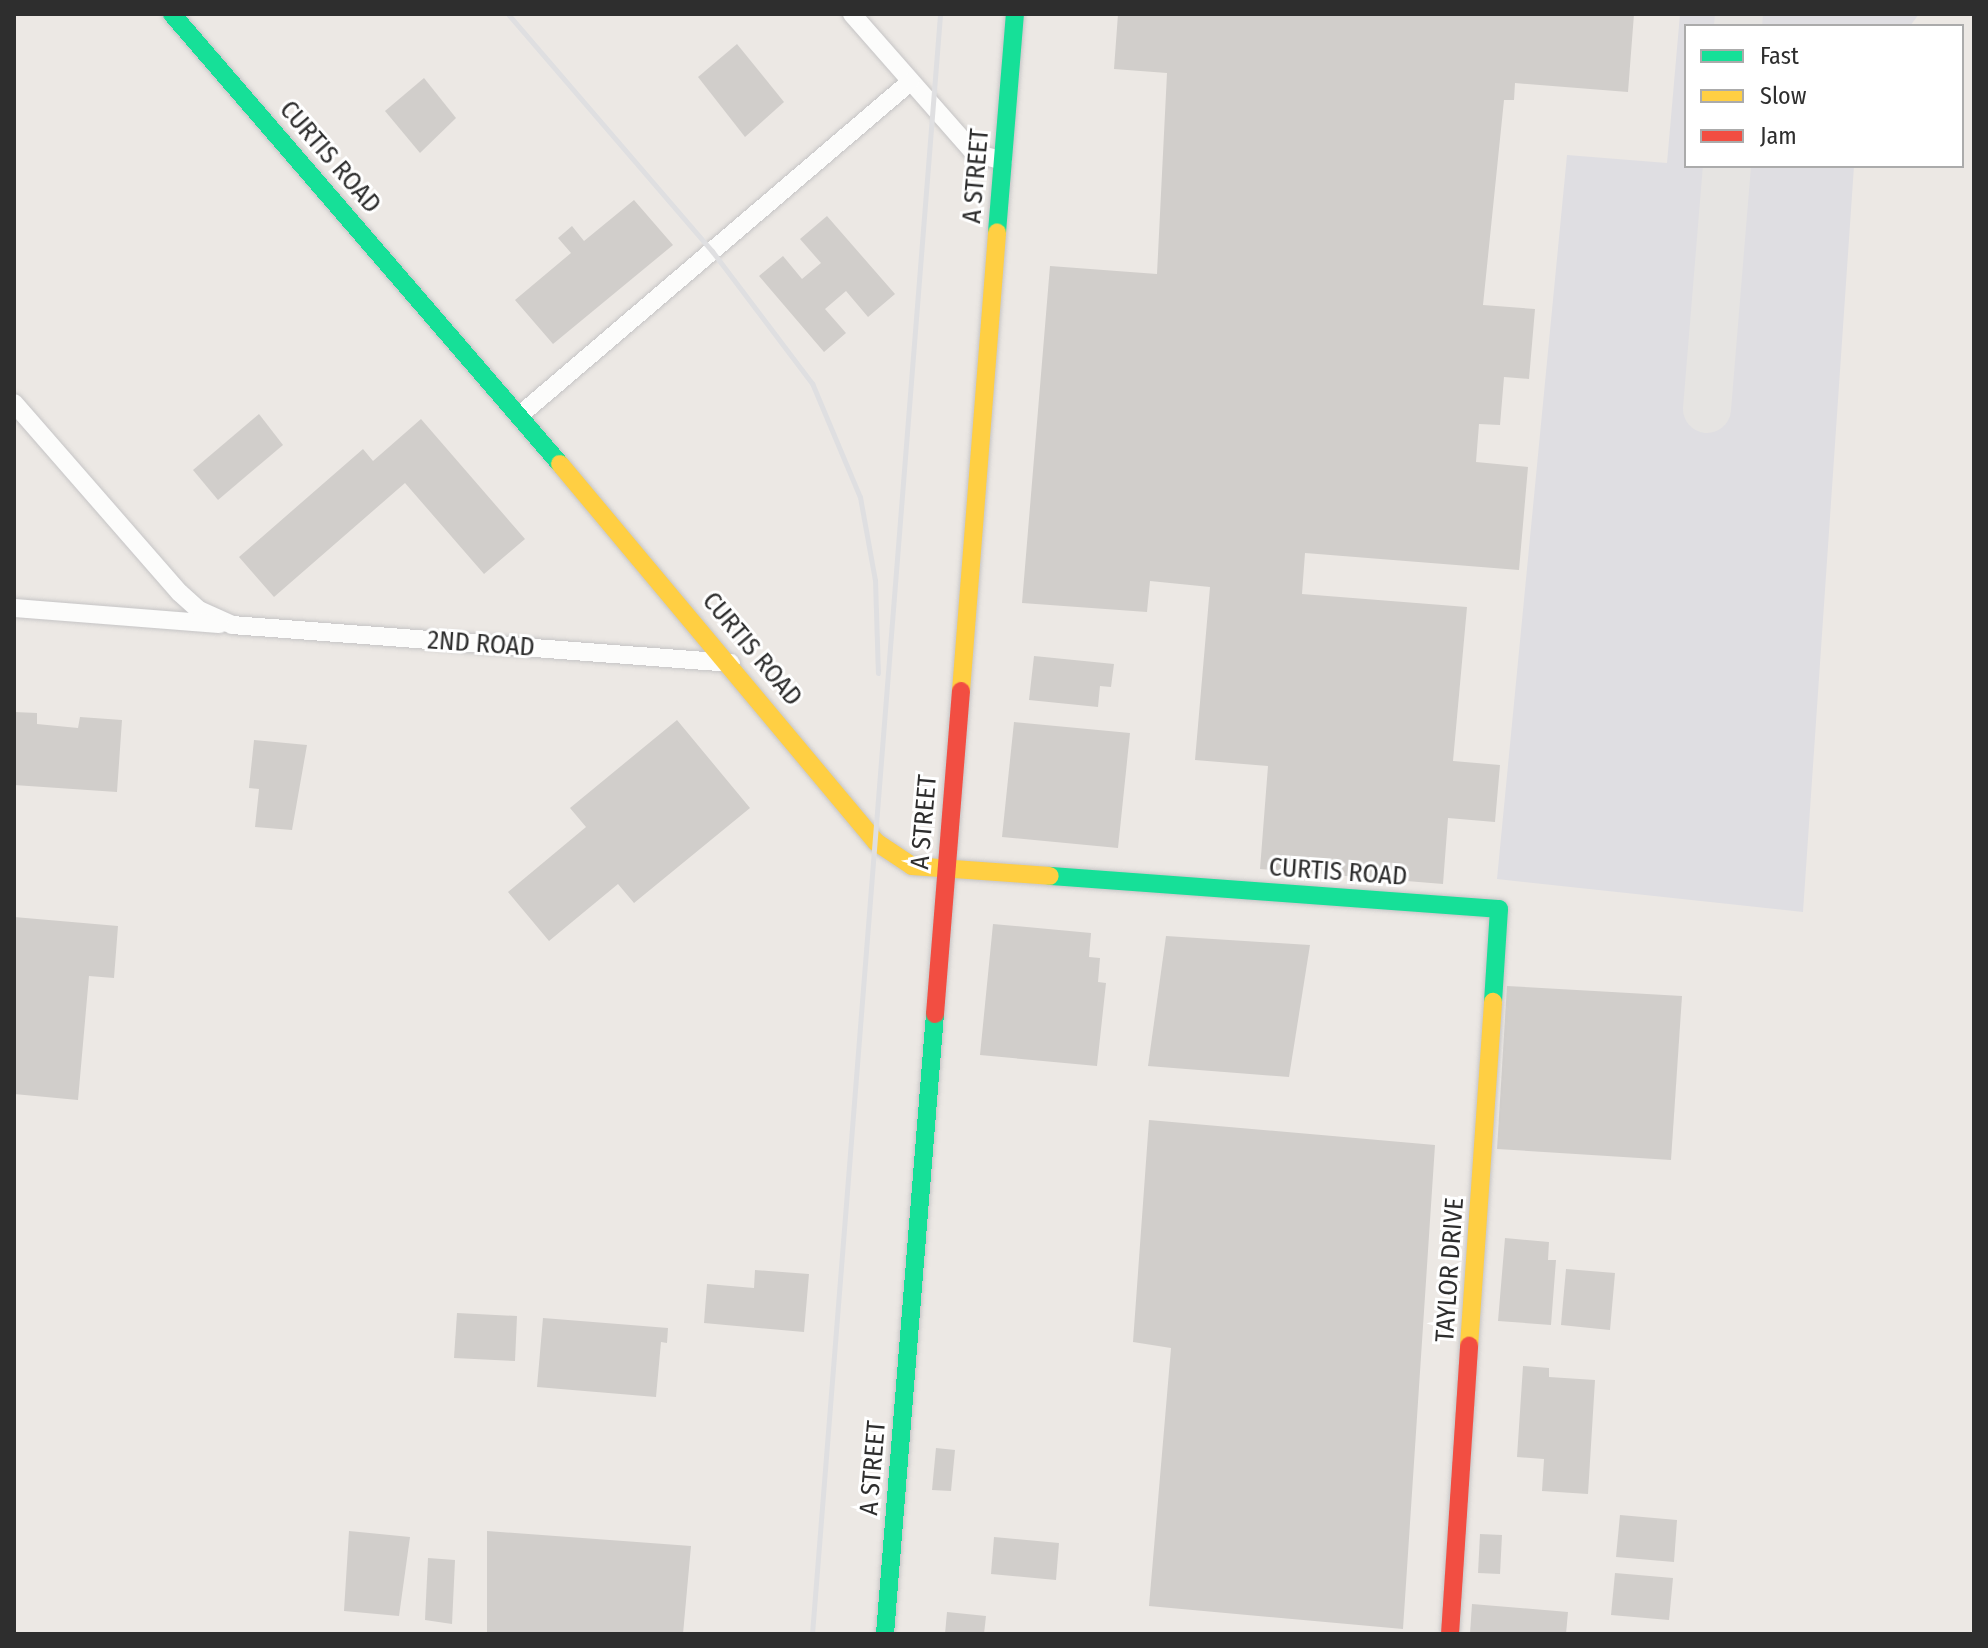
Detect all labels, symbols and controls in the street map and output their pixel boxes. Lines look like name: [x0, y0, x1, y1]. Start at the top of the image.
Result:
legend: [1684, 24, 1964, 168]
text: Fast: [1760, 42, 1799, 70]
text: Slow: [1760, 82, 1806, 110]
street label: CURTIS ROAD: [273, 94, 387, 220]
text: Jam: [1760, 122, 1797, 150]
street label: A STREET: [956, 127, 996, 225]
street label: CURTIS ROAD: [696, 586, 808, 712]
street label: 2ND ROAD: [426, 625, 536, 663]
street label: A STREET: [904, 773, 944, 871]
street label: CURTIS ROAD: [1268, 852, 1408, 892]
street label: TAYLOR DRIVE: [1429, 1197, 1471, 1343]
street label: A STREET: [853, 1419, 893, 1517]

